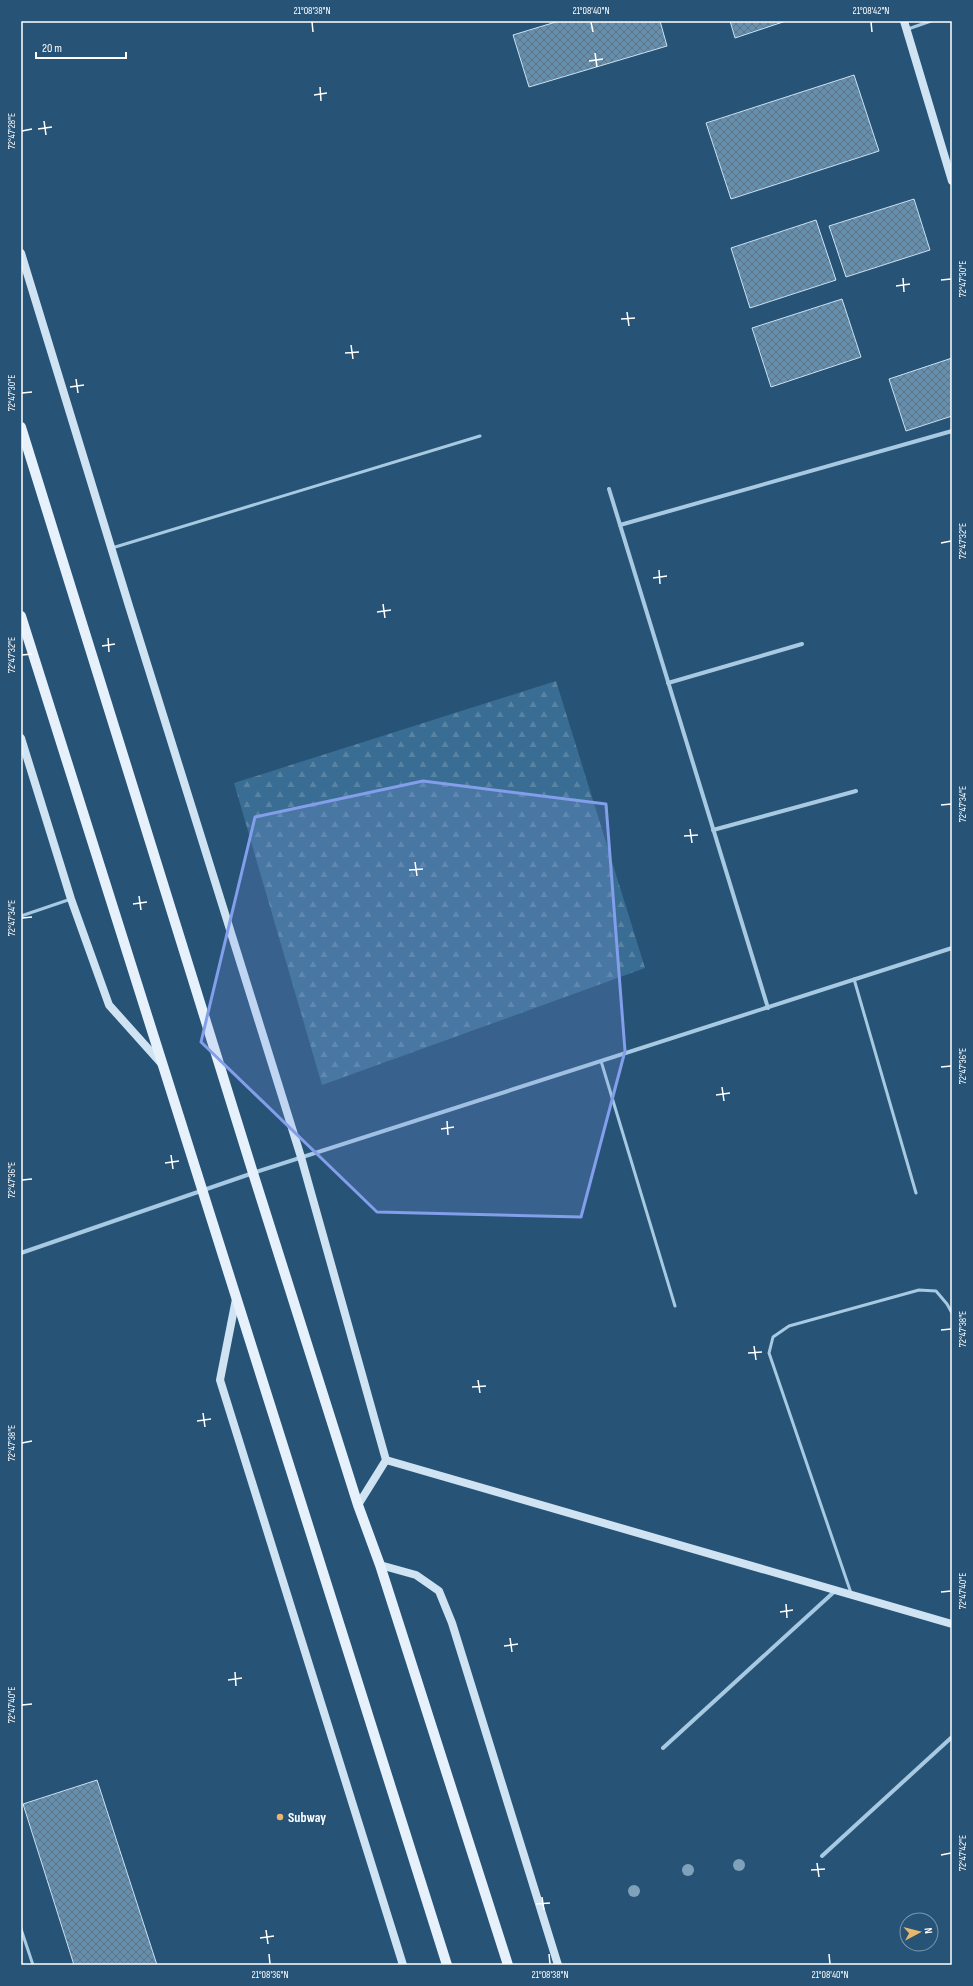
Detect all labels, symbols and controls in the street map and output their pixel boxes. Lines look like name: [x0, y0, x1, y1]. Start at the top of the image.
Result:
text: 21°08'38"N: [293, 5, 331, 17]
text: 21°08'40"N: [572, 5, 610, 17]
text: 21°08'42"N: [853, 5, 889, 17]
scale bar: [36, 34, 126, 60]
text: 20 m: [42, 41, 62, 56]
text: 72°47'28"E: [6, 113, 18, 149]
text: 72°47'30"E: [957, 261, 969, 297]
text: 72°47'30"E: [6, 375, 18, 411]
text: 72°47'32"E: [957, 523, 969, 559]
text: 72°47'32"E: [6, 637, 18, 673]
text: 72°47'34"E: [957, 786, 969, 822]
text: 72°47'34"E: [6, 900, 18, 936]
text: 72°47'36"E: [957, 1048, 969, 1084]
text: 72°47'36"E: [6, 1162, 18, 1198]
text: 72°47'38"E: [957, 1311, 969, 1347]
text: 72°47'38"E: [6, 1425, 18, 1461]
text: 72°47'40"E: [957, 1573, 969, 1609]
text: 72°47'40"E: [6, 1687, 18, 1723]
place label: Subway: [288, 1809, 326, 1826]
marker: Subway: [275, 1812, 285, 1822]
text: 72°47'42"E: [957, 1835, 969, 1871]
north arrow: [899, 1912, 939, 1952]
text: N: [922, 1927, 935, 1935]
text: 21°08'36"N: [251, 1969, 289, 1981]
text: 21°08'38"N: [531, 1969, 569, 1981]
text: 21°08'40"N: [811, 1969, 849, 1981]

